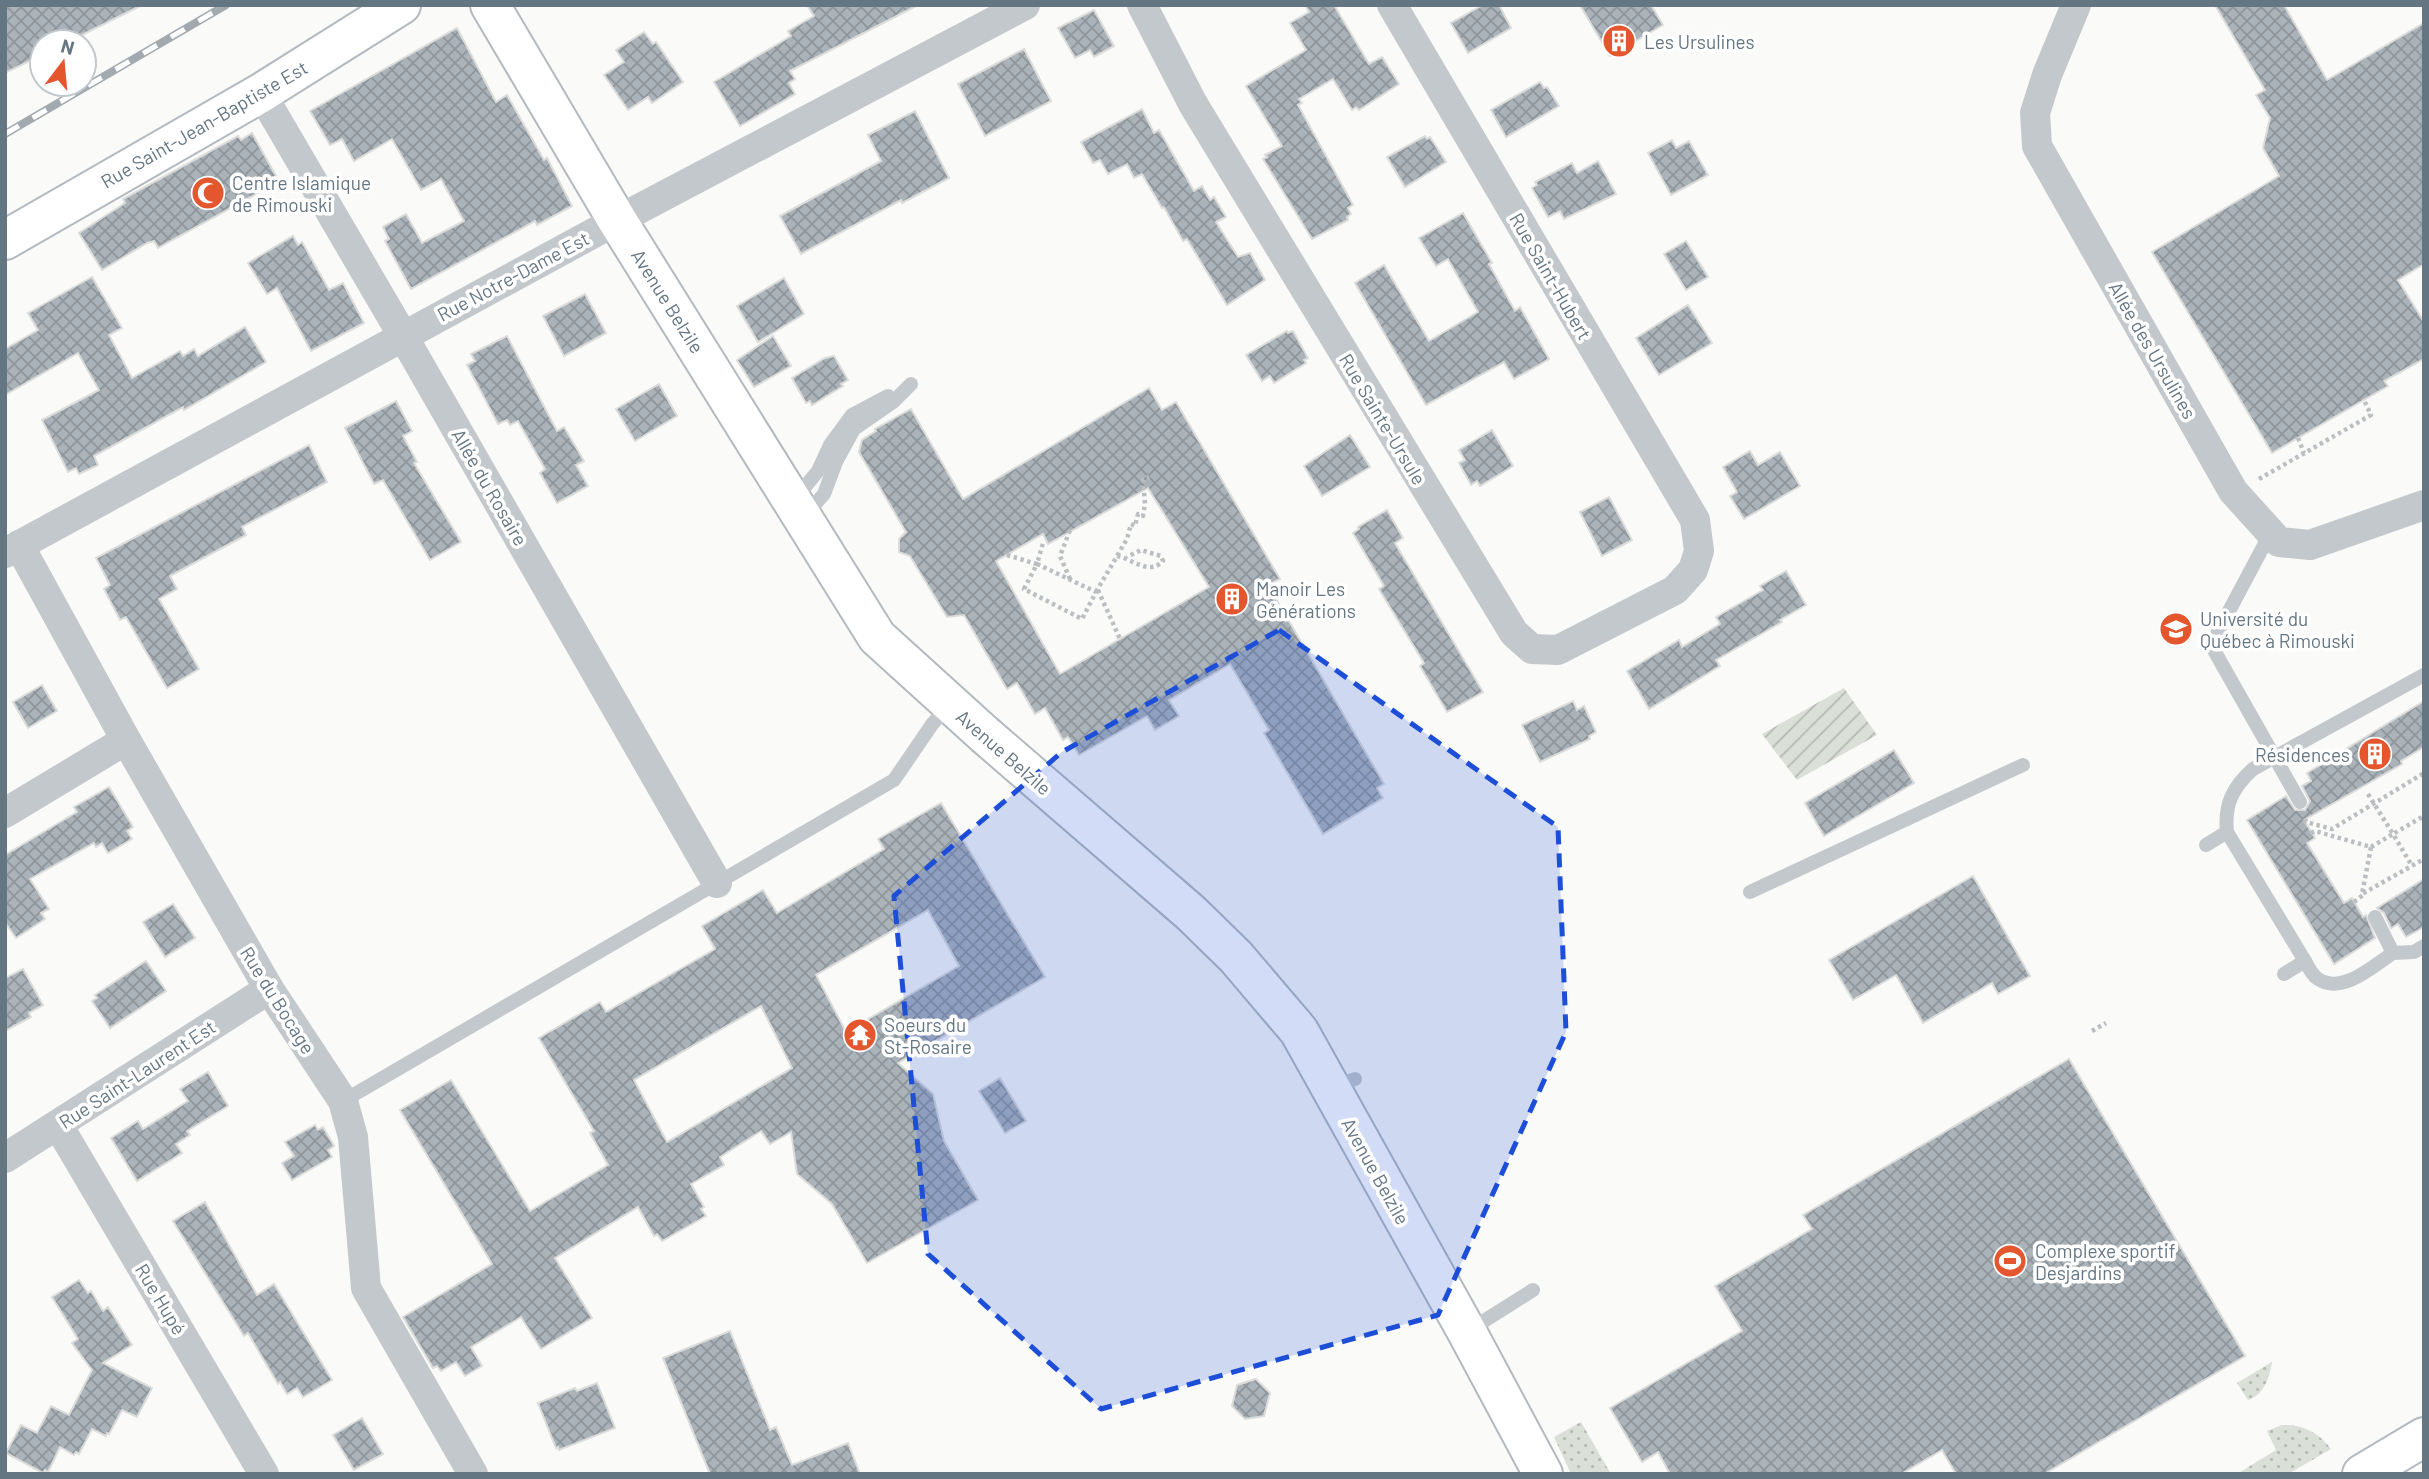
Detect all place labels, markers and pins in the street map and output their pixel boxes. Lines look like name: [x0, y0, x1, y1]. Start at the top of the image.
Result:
building icon: Les Ursulines: [1600, 22, 1638, 60]
place label: Les Ursulines: [1644, 30, 1755, 53]
place label: Centre Islamique de Rimouski: [232, 171, 371, 216]
mosque icon: Centre Islamique de Rimouski: [189, 174, 227, 212]
place label: Manoir Les Générations: [1256, 577, 1356, 622]
building icon: Manoir Les Générations: [1213, 580, 1251, 618]
place label: Université du Québec à Rimouski: [2200, 607, 2355, 652]
school or university icon: Université du Québec à Rimouski: [2157, 610, 2195, 648]
building icon: Résidences: [2356, 735, 2394, 773]
place label: Résidences: [2255, 743, 2350, 766]
place label: Soeurs du St-Rosaire: [884, 1013, 972, 1058]
temple icon: Soeurs du St-Rosaire: [841, 1016, 879, 1054]
place label: Complexe sportif Desjardins: [2035, 1239, 2175, 1284]
sports icon: Complexe sportif Desjardins: [1991, 1242, 2029, 1280]

